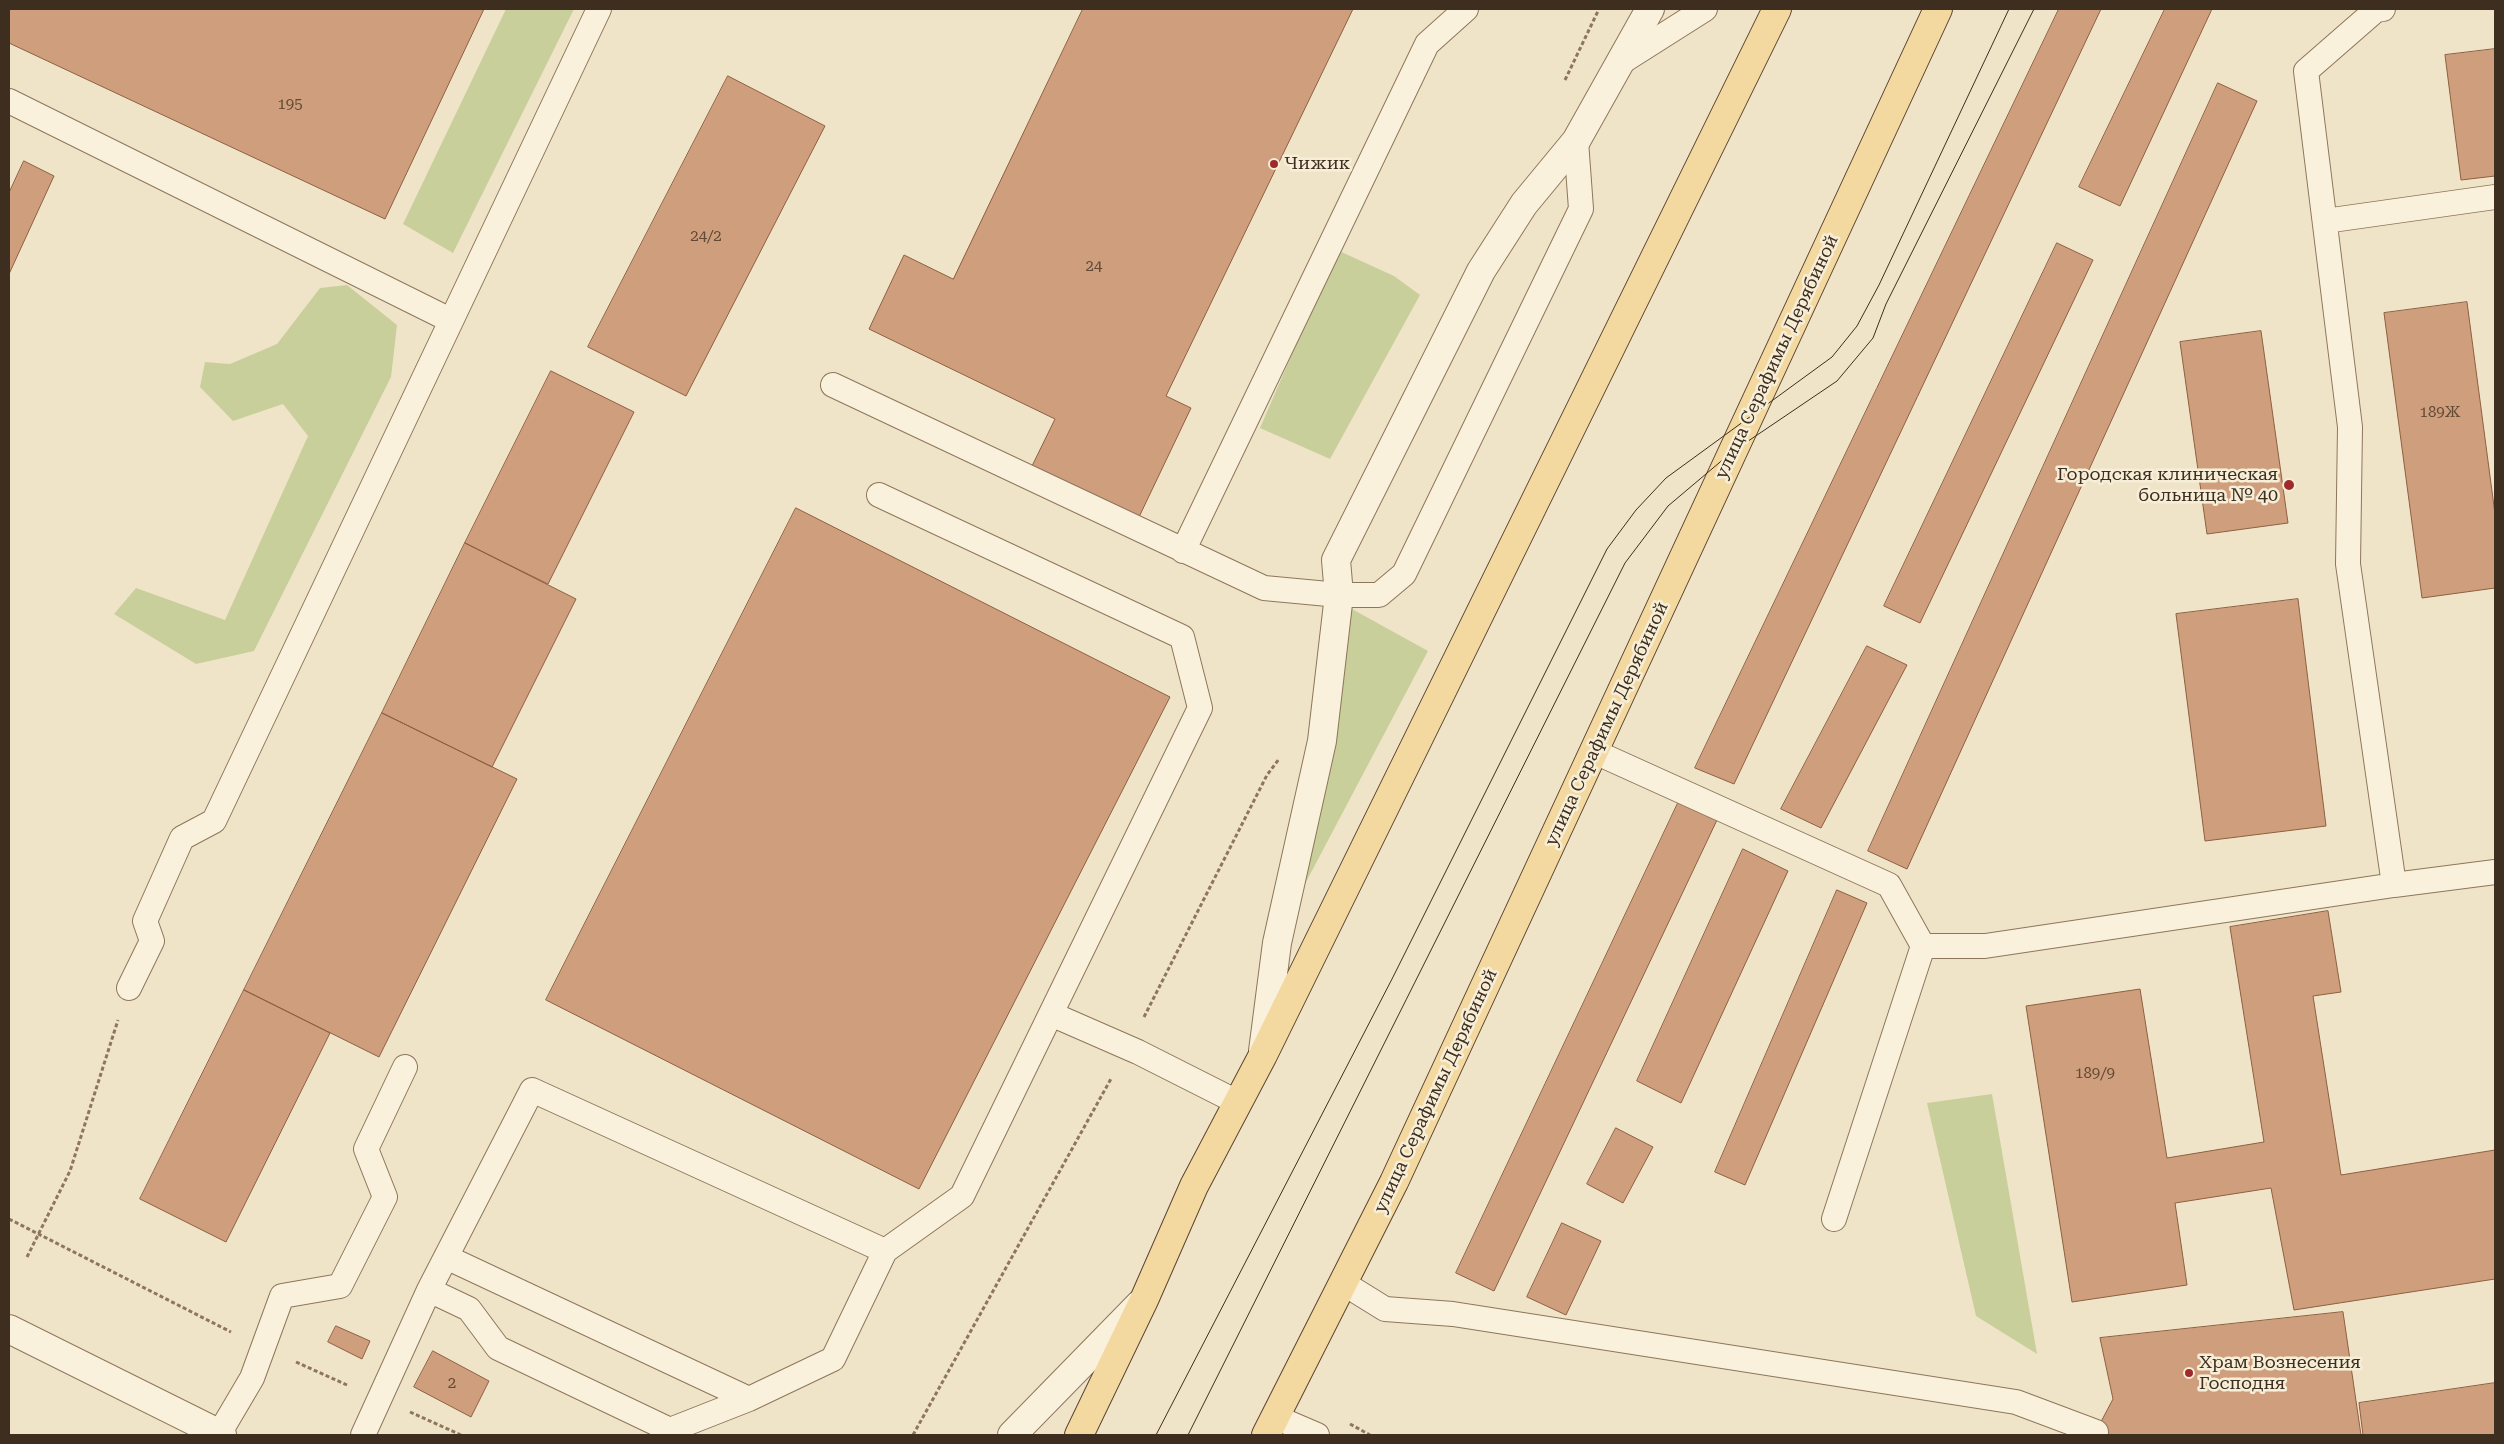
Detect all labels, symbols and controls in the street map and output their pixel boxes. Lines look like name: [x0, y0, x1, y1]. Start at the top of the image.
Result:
house number: 195: [277, 96, 303, 114]
place label: Чижик: [1284, 153, 1350, 175]
marker: Чижик: [1268, 158, 1280, 170]
house number: 24/2: [690, 228, 722, 246]
street label: улица Серафимы Дерябиной: [1711, 231, 1843, 483]
house number: 24: [1086, 258, 1102, 276]
house number: 189Ж: [2420, 404, 2460, 422]
place label: Городская клиническая больница № 40: [2057, 464, 2278, 506]
marker: Городская клиническая больница № 40: [2282, 478, 2296, 492]
street label: улица Серафимы Дерябиной: [1541, 598, 1673, 850]
street label: улица Серафимы Дерябиной: [1370, 965, 1502, 1217]
house number: 189/9: [2075, 1065, 2115, 1083]
place label: Храм Вознесения Господня: [2199, 1352, 2361, 1395]
marker: Храм Вознесения Господня: [2183, 1367, 2195, 1379]
house number: 2: [448, 1375, 456, 1393]

